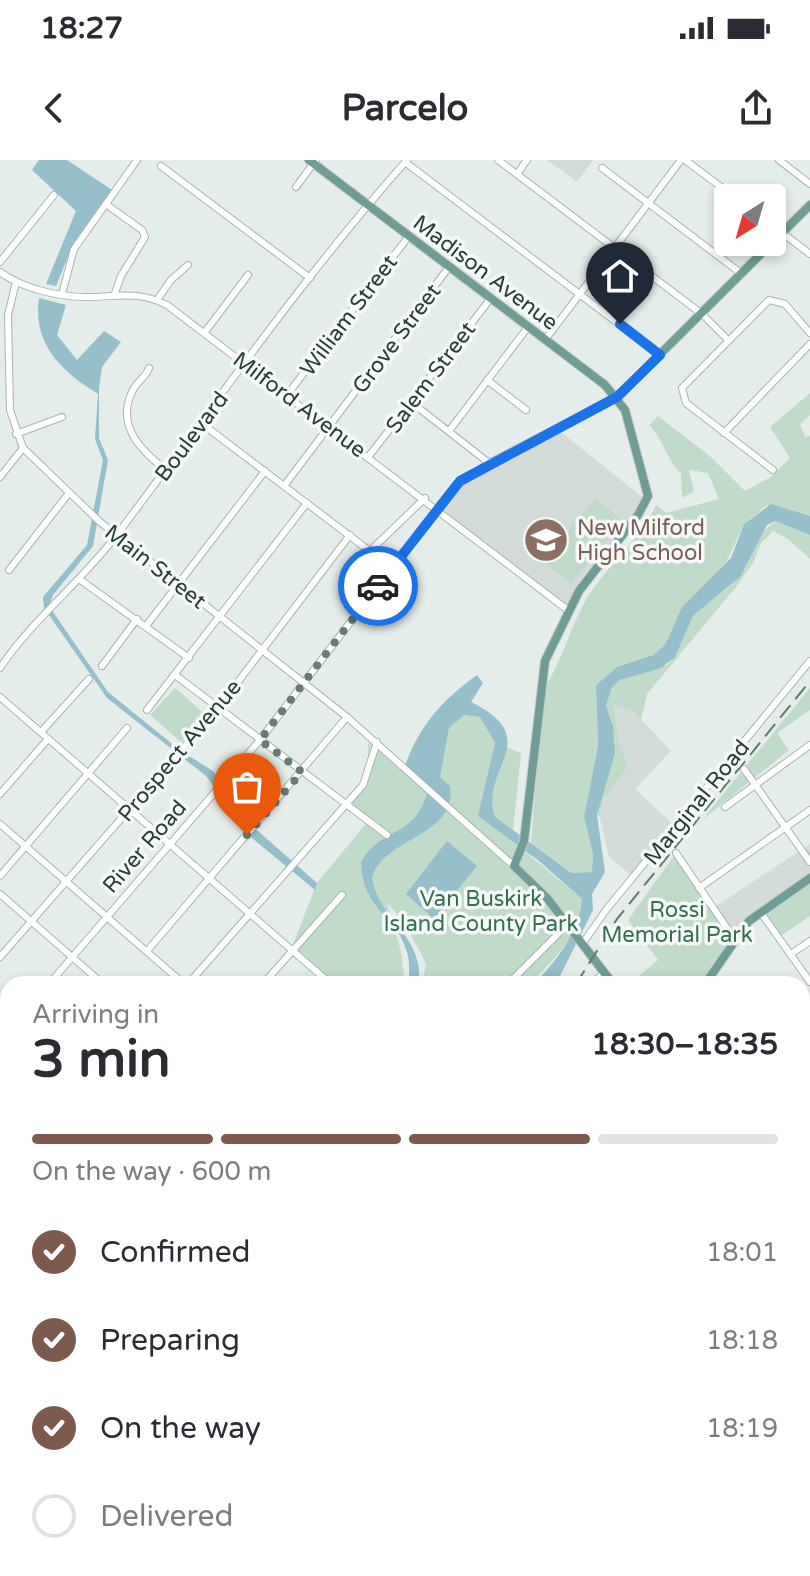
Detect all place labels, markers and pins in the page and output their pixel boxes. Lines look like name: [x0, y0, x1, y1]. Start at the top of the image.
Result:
pin: [586, 242, 654, 324]
place label: New Milford High School: [577, 515, 705, 566]
school or university icon: New Milford High School: [522, 516, 570, 564]
pin: [213, 753, 281, 835]

